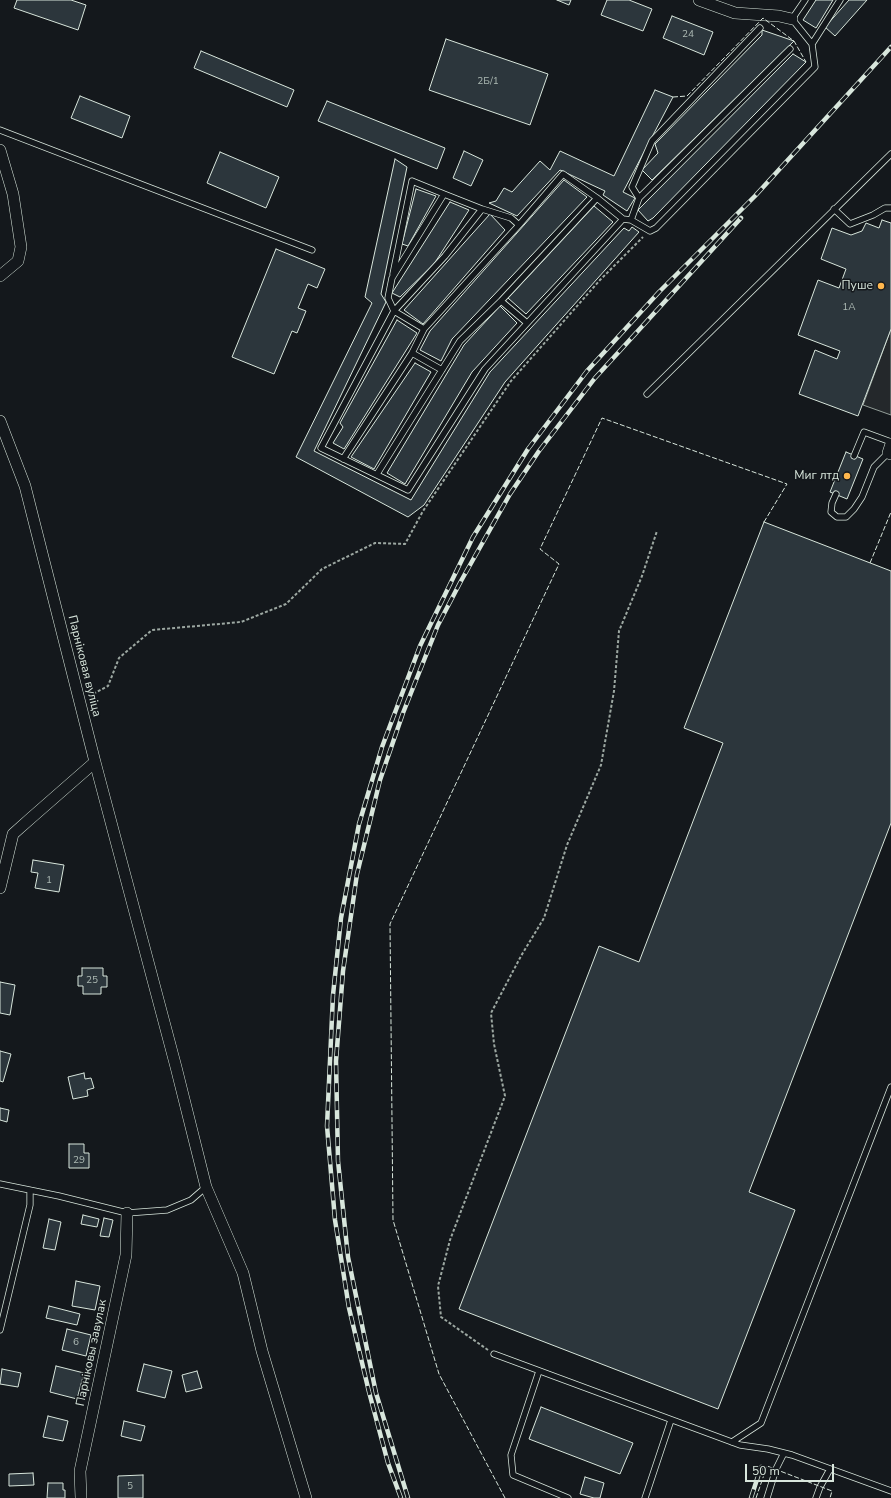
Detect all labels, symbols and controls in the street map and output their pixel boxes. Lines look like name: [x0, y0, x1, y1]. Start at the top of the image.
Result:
house number: 24: [682, 29, 694, 41]
house number: 2Б/1: [477, 76, 499, 88]
place label: Пуше: [842, 279, 873, 293]
marker: Пуше: [876, 281, 886, 291]
house number: 1А: [842, 302, 856, 314]
place label: Миг лтд: [794, 469, 839, 483]
marker: Миг лтд: [842, 471, 852, 481]
street label: Парніковая вуліца: [64, 614, 104, 718]
house number: 1: [46, 875, 52, 887]
house number: 25: [86, 975, 98, 987]
house number: 29: [73, 1155, 85, 1167]
street label: Парніковы завулак: [74, 1298, 110, 1408]
house number: 6: [73, 1337, 79, 1349]
scale bar: [747, 1456, 836, 1482]
text: 50 m: [752, 1463, 780, 1479]
house number: 5: [127, 1481, 133, 1493]

